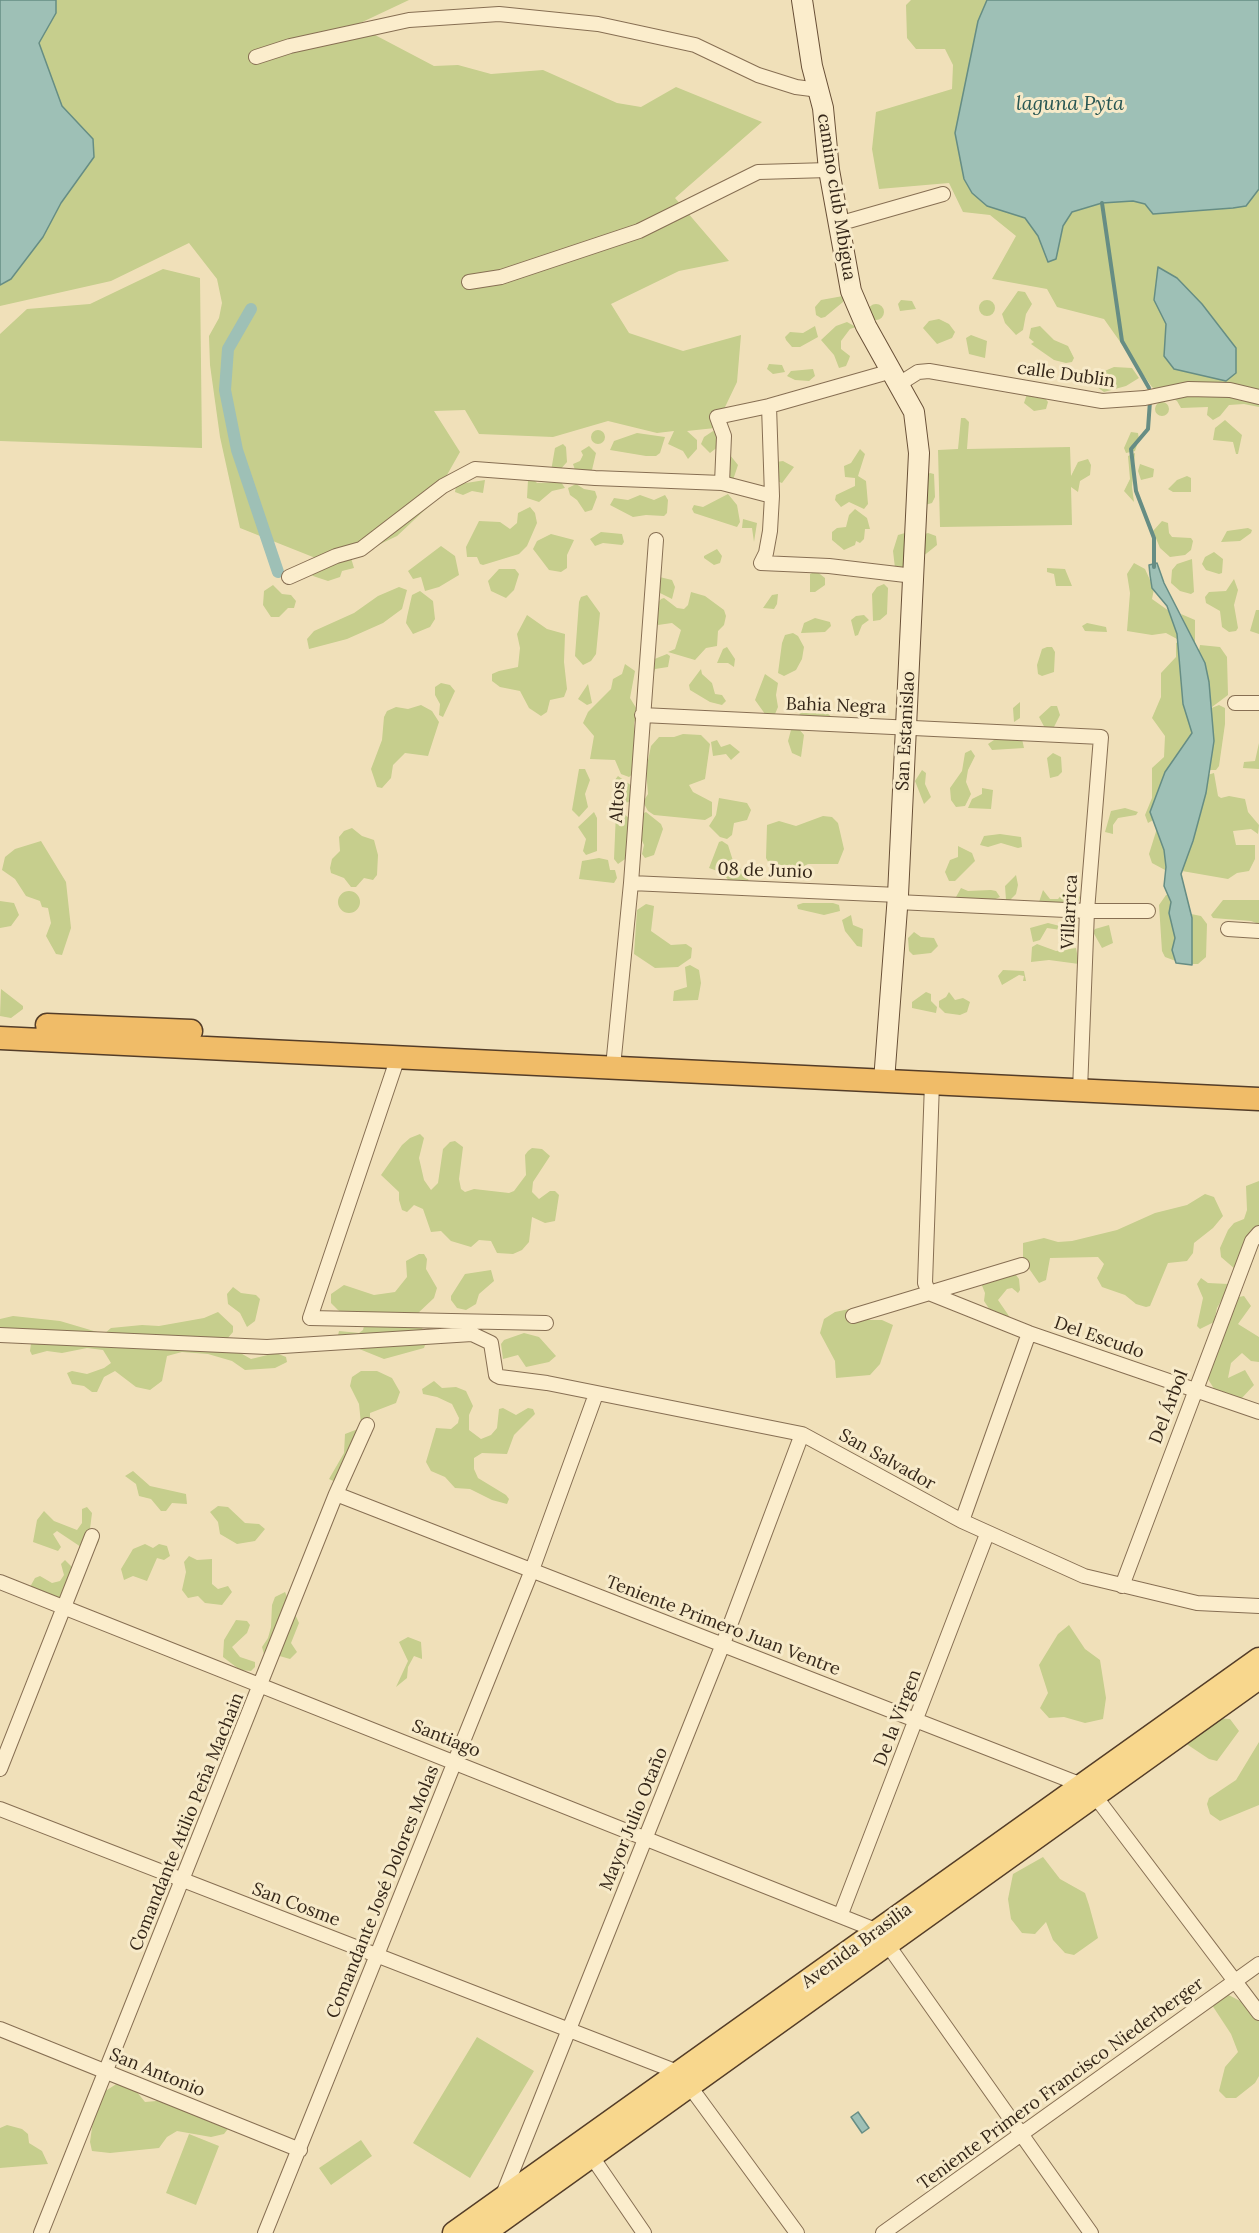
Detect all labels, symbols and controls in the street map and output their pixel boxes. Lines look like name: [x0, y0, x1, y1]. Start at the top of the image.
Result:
water label: laguna Pyta: [1016, 92, 1124, 116]
street label: camino club Mbigua: [812, 112, 860, 282]
street label: calle Dublin: [1016, 357, 1116, 393]
street label: San Estanislao: [892, 671, 920, 791]
street label: Bahia Negra: [785, 693, 887, 719]
street label: Altos: [606, 780, 630, 824]
street label: 08 de Junio: [717, 859, 813, 883]
street label: Villarrica: [1057, 874, 1083, 950]
street label: Del Escudo: [1051, 1312, 1147, 1364]
street label: Del Árbol: [1145, 1367, 1193, 1447]
street label: San Salvador: [835, 1425, 939, 1495]
street label: Teniente Primero Juan Ventre: [603, 1571, 843, 1681]
street label: De la Virgen: [870, 1667, 926, 1769]
street label: Comandante Atilio Peña Machain: [125, 1690, 249, 1954]
street label: Santiago: [409, 1716, 483, 1762]
street label: Mayor Julio Otaño: [595, 1744, 673, 1894]
street label: Comandante José Dolores Molas: [322, 1762, 444, 2022]
street label: San Cosme: [249, 1878, 343, 1932]
street label: Avenida Brasilia: [798, 1899, 916, 1993]
street label: Teniente Primero Francisco Niederberger: [914, 1973, 1208, 2195]
street label: San Antonio: [106, 2044, 208, 2102]

